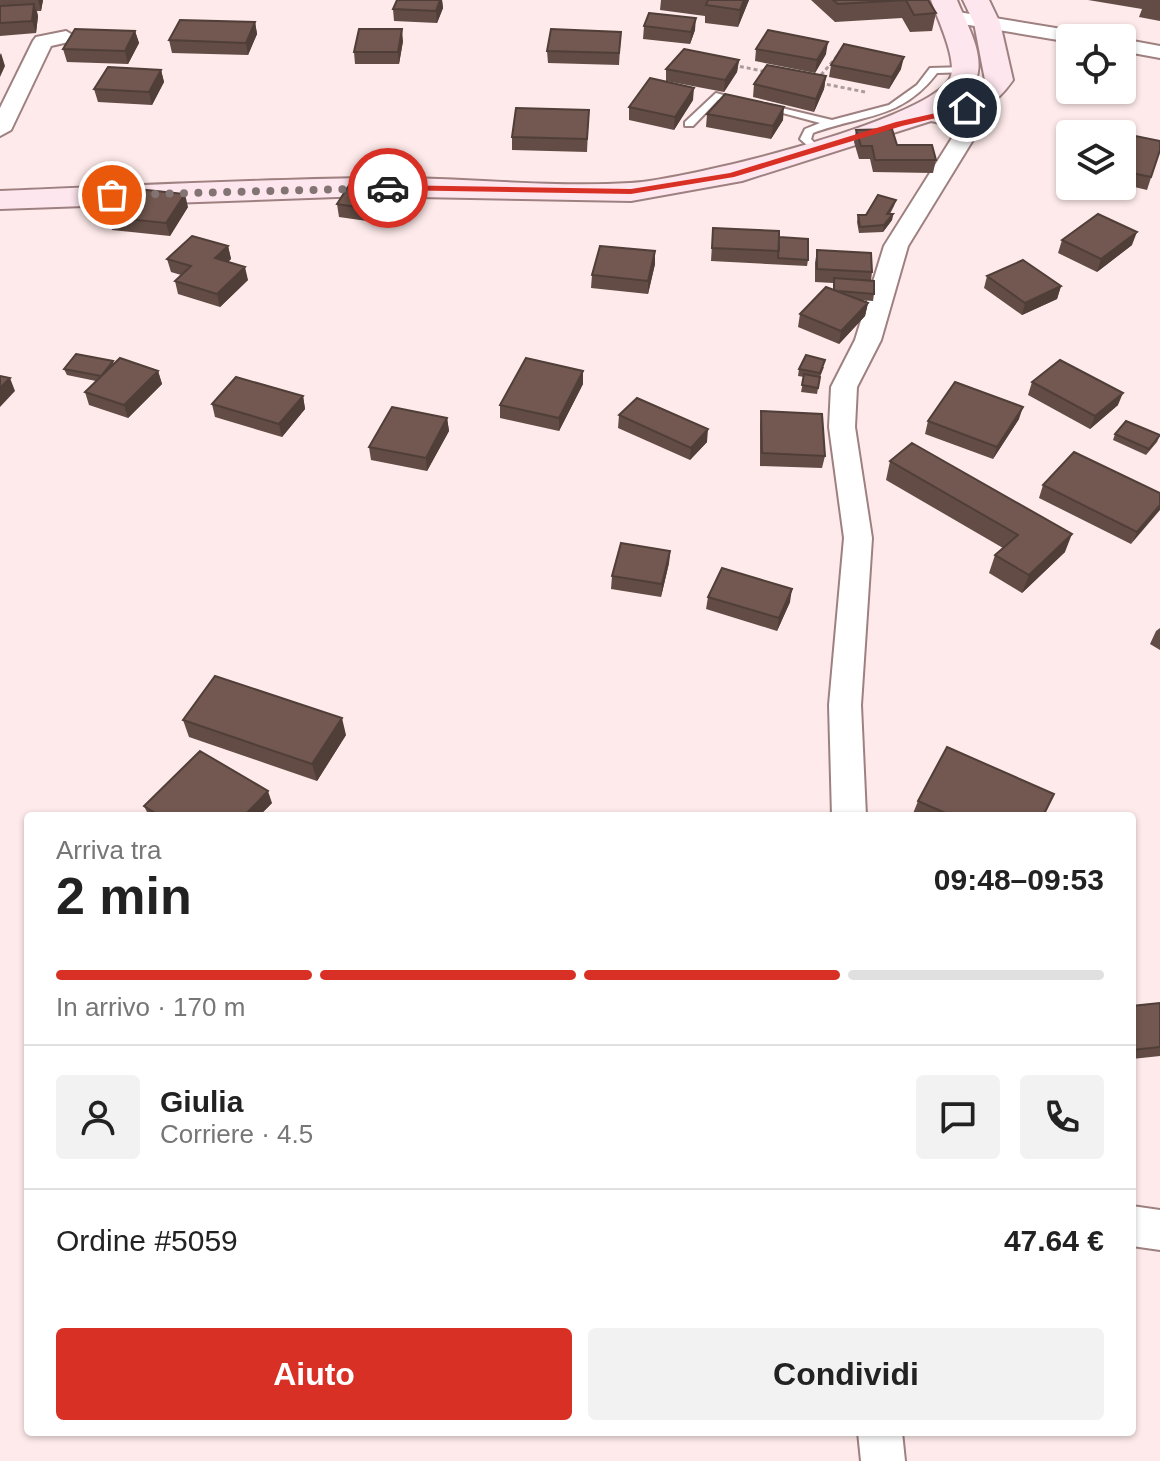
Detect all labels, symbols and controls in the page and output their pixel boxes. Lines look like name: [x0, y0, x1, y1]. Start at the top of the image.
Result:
map controls: [1056, 24, 1136, 200]
button: locate: [1056, 24, 1136, 104]
pin: [933, 74, 1001, 142]
icon: home: [945, 86, 989, 130]
button: layers: [1056, 120, 1136, 200]
courier: [348, 148, 428, 228]
pin: [78, 161, 146, 229]
icon: car: [366, 166, 410, 210]
icon: bag: [90, 173, 134, 217]
text: Arriva tra: [56, 835, 161, 865]
text: 09:48–09:53: [934, 863, 1104, 896]
text: 2 min: [56, 867, 192, 925]
text: In arrivo · 170 m: [56, 992, 245, 1022]
button: person: [56, 1075, 140, 1159]
button: chat: [916, 1075, 1000, 1159]
button: phone: [1020, 1075, 1104, 1159]
text: Giulia: [160, 1085, 243, 1118]
text: Corriere · 4.5: [160, 1119, 313, 1149]
text: Ordine #5059: [56, 1224, 238, 1257]
text: 47.64 €: [1004, 1224, 1104, 1257]
button: Aiuto: [56, 1328, 572, 1420]
button: Condividi: [588, 1328, 1104, 1420]

